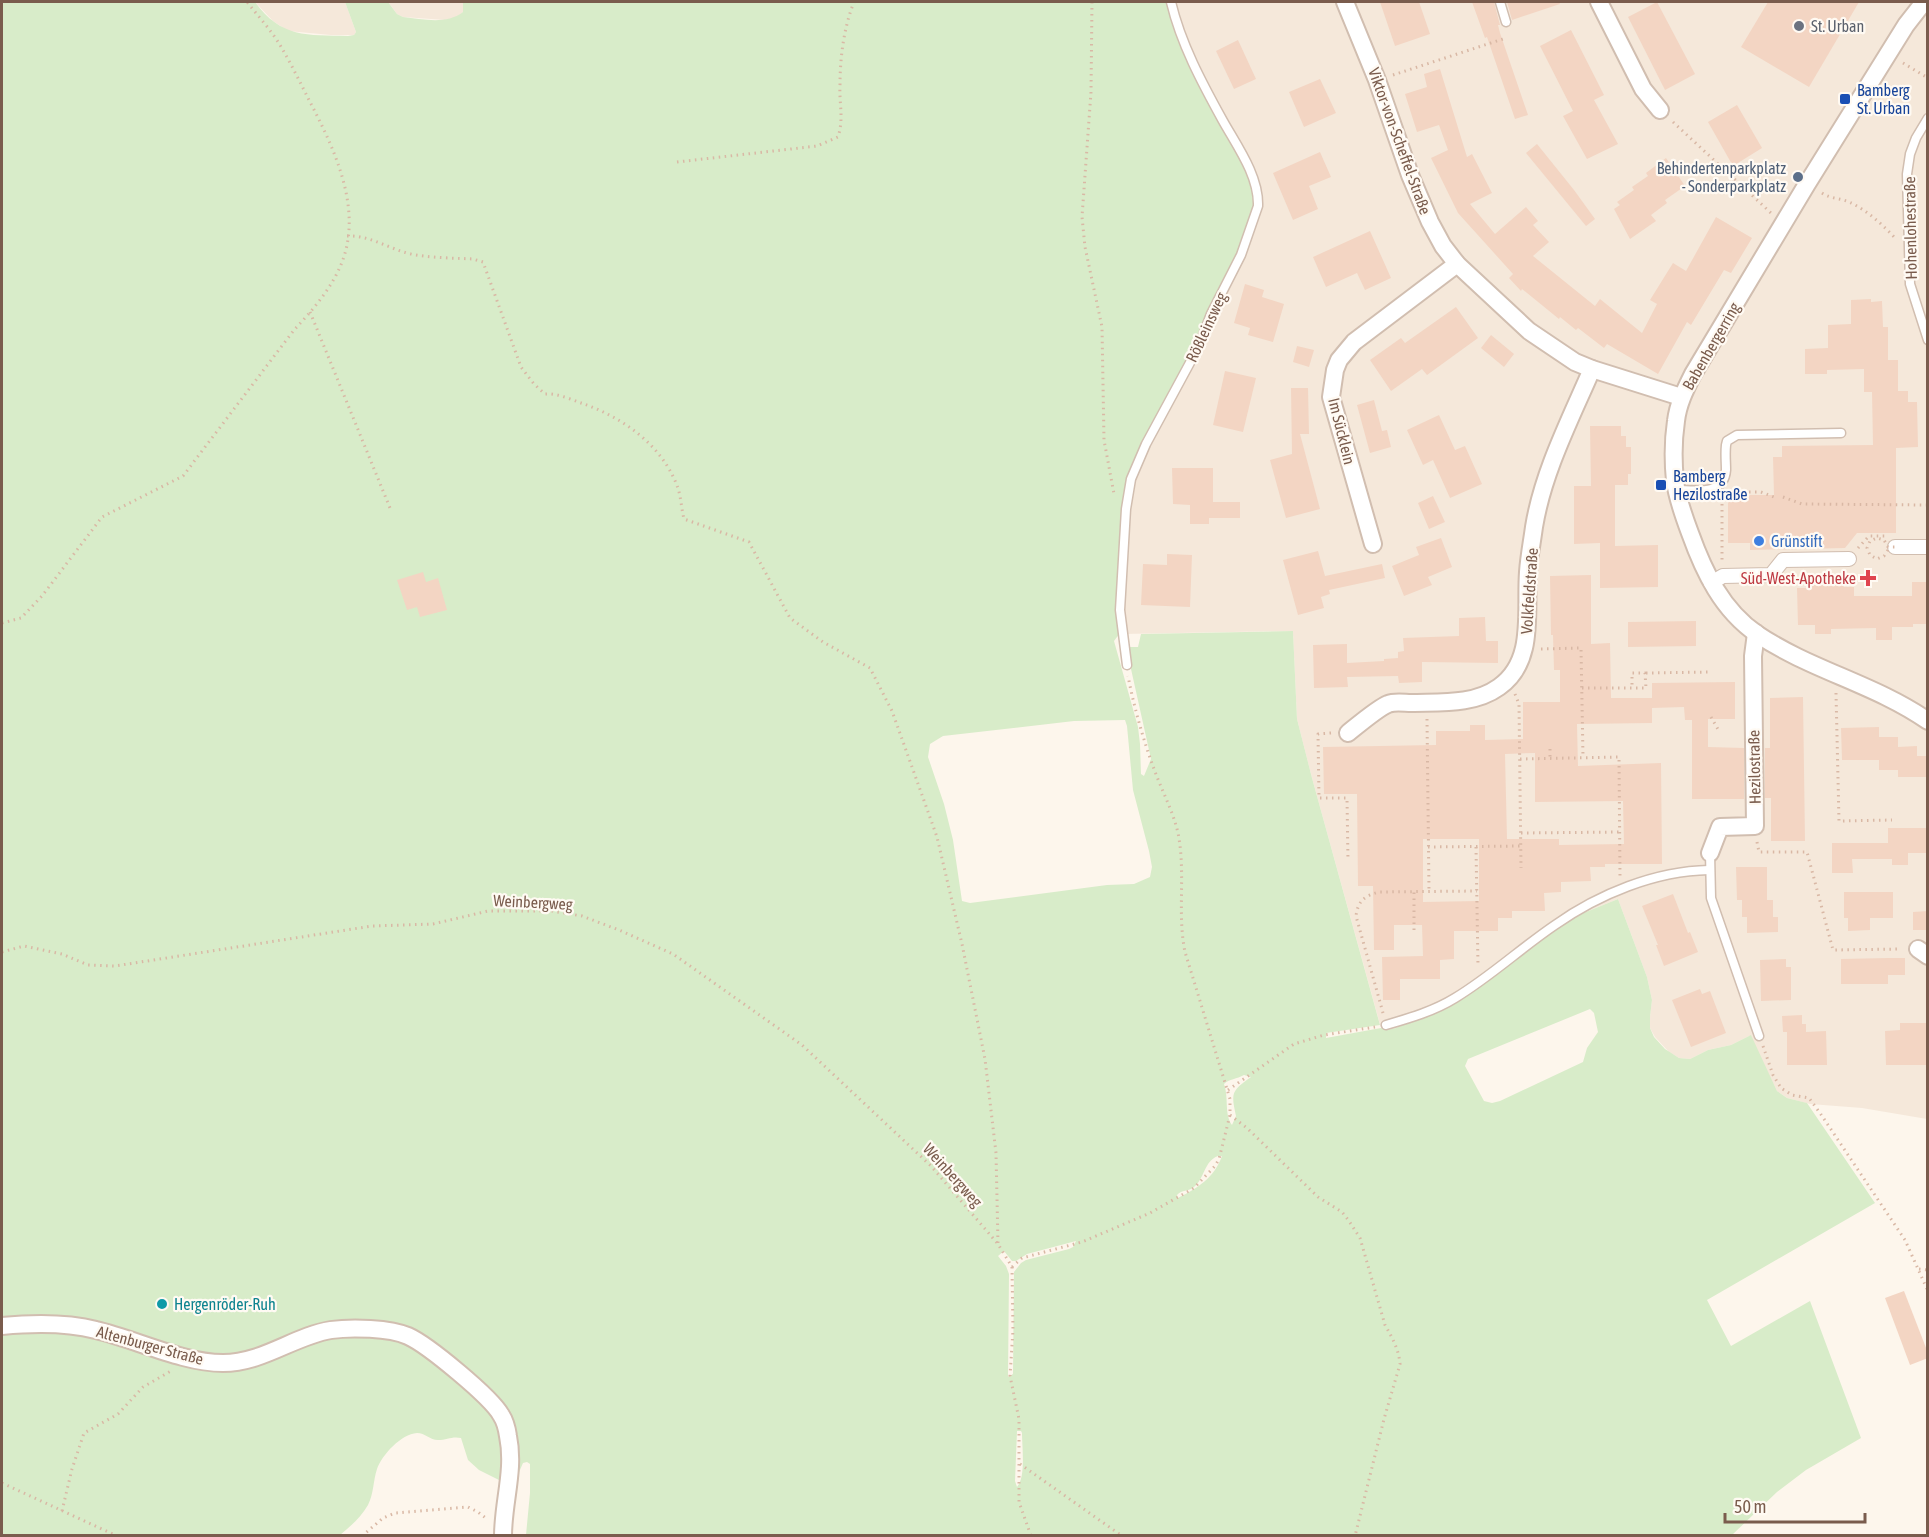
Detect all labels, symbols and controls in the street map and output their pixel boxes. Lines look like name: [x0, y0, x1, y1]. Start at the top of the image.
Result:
place label: St. Urban: [1811, 17, 1864, 35]
marker: St. Urban: [1792, 19, 1806, 33]
street label: Viktor-von-Scheffel-Straße: [1365, 65, 1435, 217]
place label: Bamberg St. Urban: [1857, 81, 1910, 117]
marker: Bamberg St. Urban: [1838, 92, 1852, 106]
place label: Behindertenparkplatz - Sonderparkplatz: [1657, 159, 1786, 196]
marker: Behindertenparkplatz - Sonderparkplatz: [1791, 170, 1805, 184]
street label: Hohenlohestraße: [1900, 176, 1920, 280]
street label: Rößleinsweg: [1182, 289, 1231, 365]
street label: Babenbergerring: [1679, 299, 1744, 394]
street label: Im Sücklein: [1325, 396, 1359, 466]
place label: Bamberg Hezilostraße: [1673, 467, 1747, 503]
marker: Bamberg Hezilostraße: [1654, 478, 1668, 492]
place label: Grünstift: [1771, 532, 1823, 550]
marker: Grünstift: [1752, 534, 1766, 548]
street label: Volkfeldstraße: [1517, 547, 1541, 635]
place label: Süd-West-Apotheke: [1741, 569, 1856, 588]
marker: Süd-West-Apotheke: [1861, 571, 1875, 585]
street label: Hezilostraße: [1744, 730, 1764, 804]
street label: Weinbergweg: [493, 891, 573, 914]
street label: Weinbergweg: [919, 1139, 986, 1211]
place label: Hergenröder-Ruh: [174, 1295, 276, 1314]
marker: Hergenröder-Ruh: [155, 1297, 169, 1311]
street label: Altenburger Straße: [94, 1322, 205, 1369]
scale bar: [1725, 1486, 1864, 1524]
text: 50 m: [1734, 1496, 1766, 1517]

